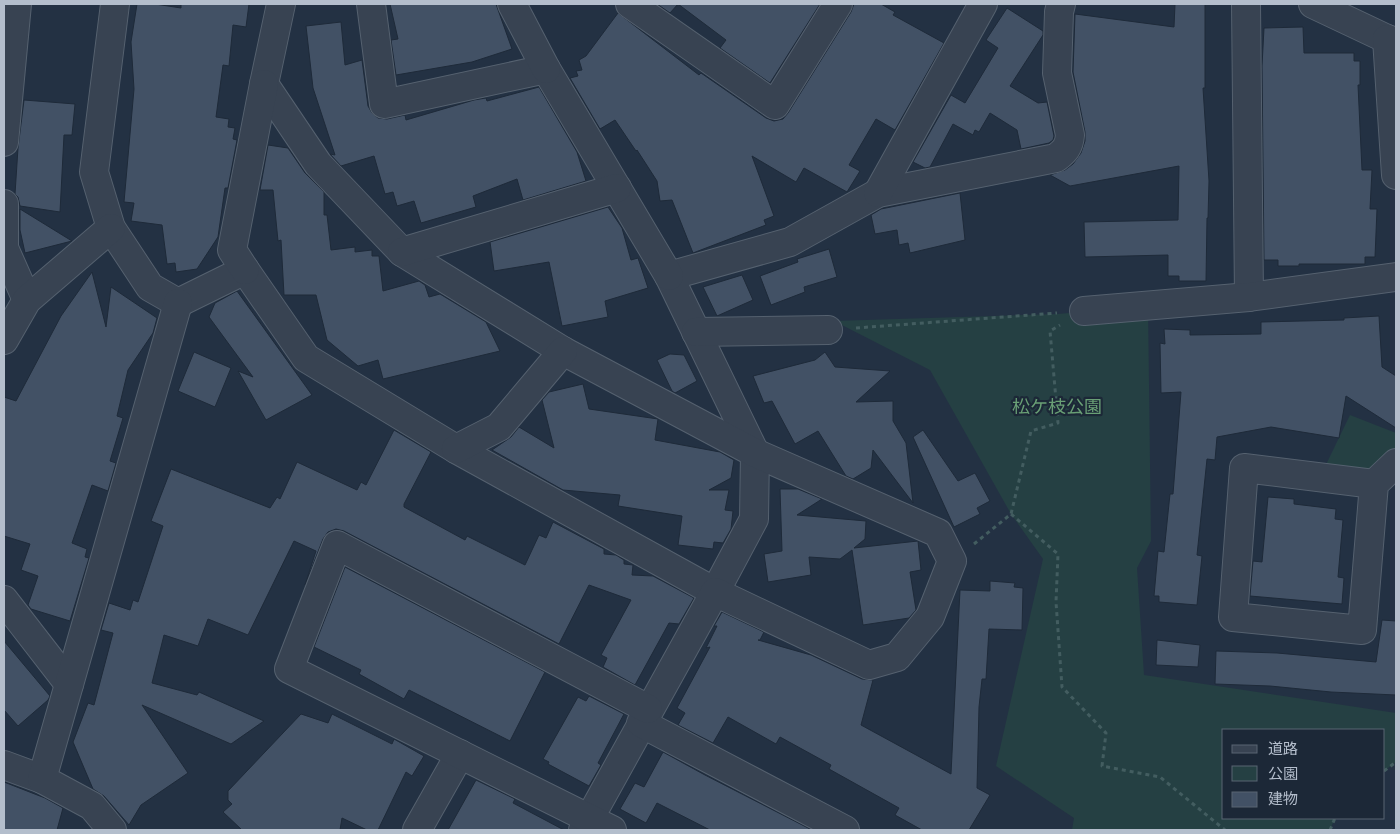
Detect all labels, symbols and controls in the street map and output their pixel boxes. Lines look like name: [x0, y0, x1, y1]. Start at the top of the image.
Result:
park label: 松ケ枝公園: [1012, 397, 1102, 417]
legend: [1222, 729, 1385, 819]
text: 道路: [1268, 740, 1298, 757]
text: 公園: [1268, 765, 1298, 782]
text: 建物: [1268, 790, 1298, 807]

